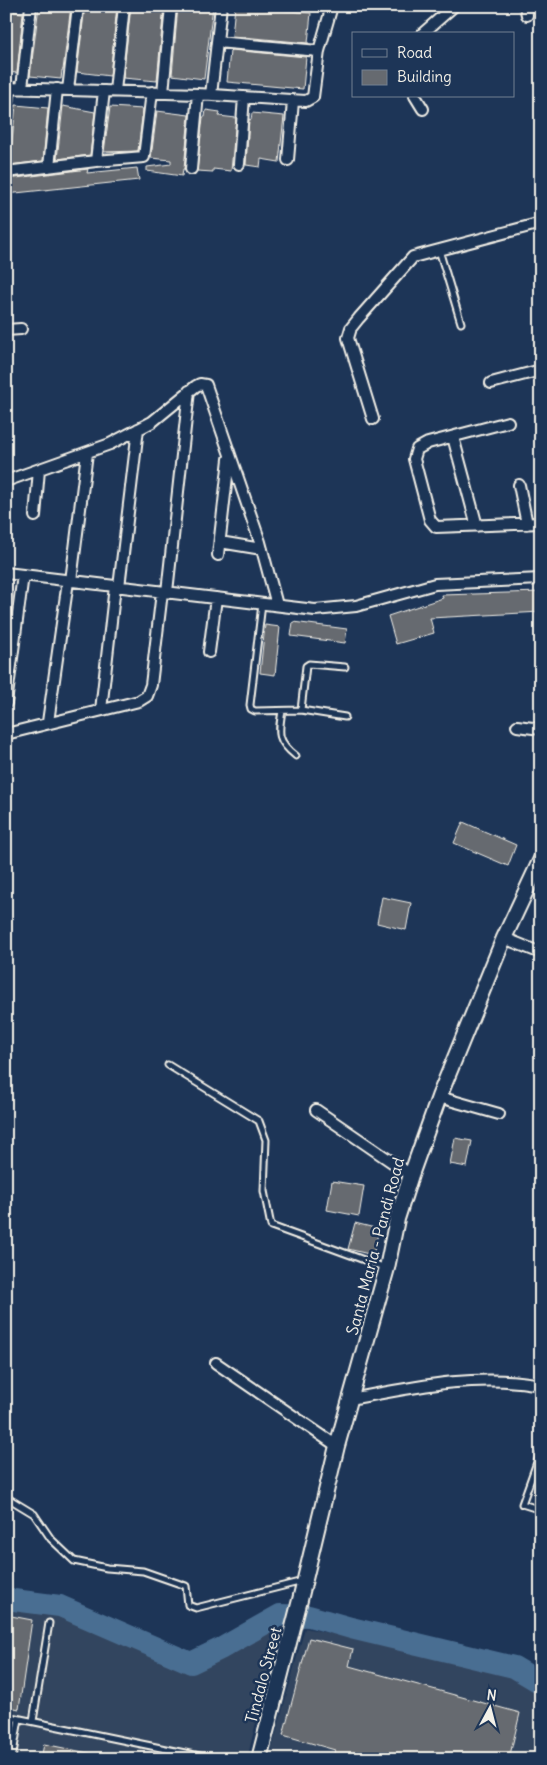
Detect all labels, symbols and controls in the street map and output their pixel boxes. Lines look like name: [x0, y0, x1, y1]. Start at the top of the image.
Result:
legend: [352, 32, 514, 98]
text: Road: [397, 43, 432, 62]
text: Building: [397, 67, 452, 86]
street label: Santa Maria - Pandi Road: [342, 1155, 408, 1337]
street label: Tindalo Street: [241, 1624, 286, 1725]
north arrow: [464, 1682, 514, 1732]
text: N: [486, 1686, 497, 1705]

